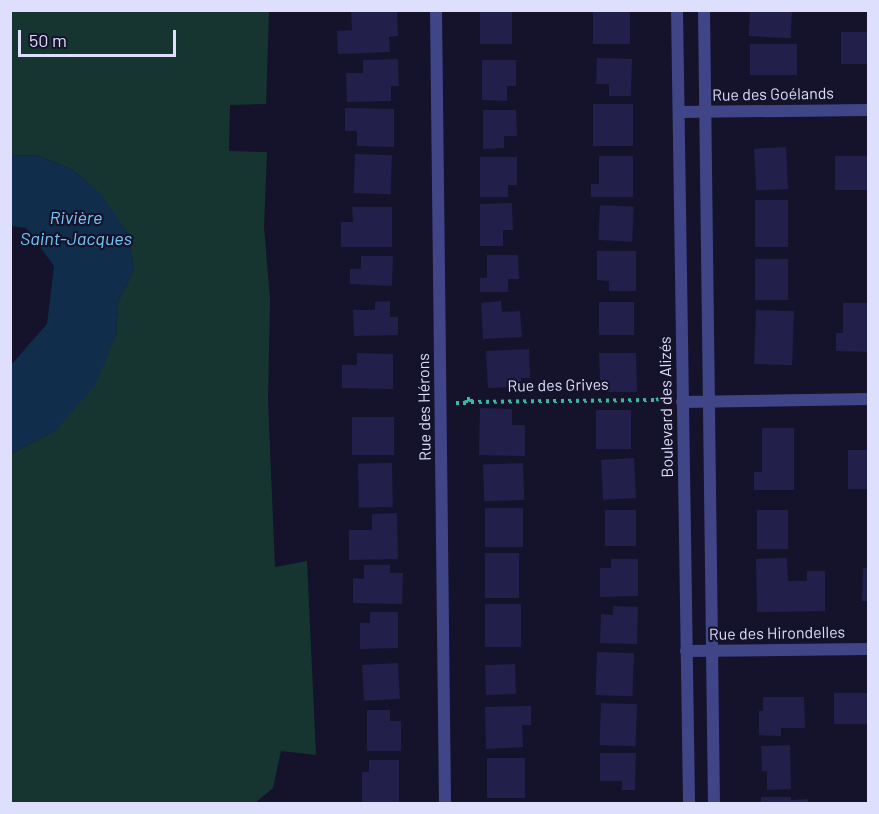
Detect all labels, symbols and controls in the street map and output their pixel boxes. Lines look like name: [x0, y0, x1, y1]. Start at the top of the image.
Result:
scale bar: [21, 18, 178, 56]
text: 50 m: [29, 29, 67, 51]
street label: Rue des Goélands: [712, 83, 834, 105]
water label: Rivière Saint-Jacques: [20, 207, 132, 250]
street label: Boulevard des Alizés: [655, 336, 677, 478]
street label: Rue des Hérons: [413, 353, 435, 461]
street label: Rue des Grives: [507, 375, 609, 395]
street label: Rue des Hirondelles: [709, 622, 845, 644]

